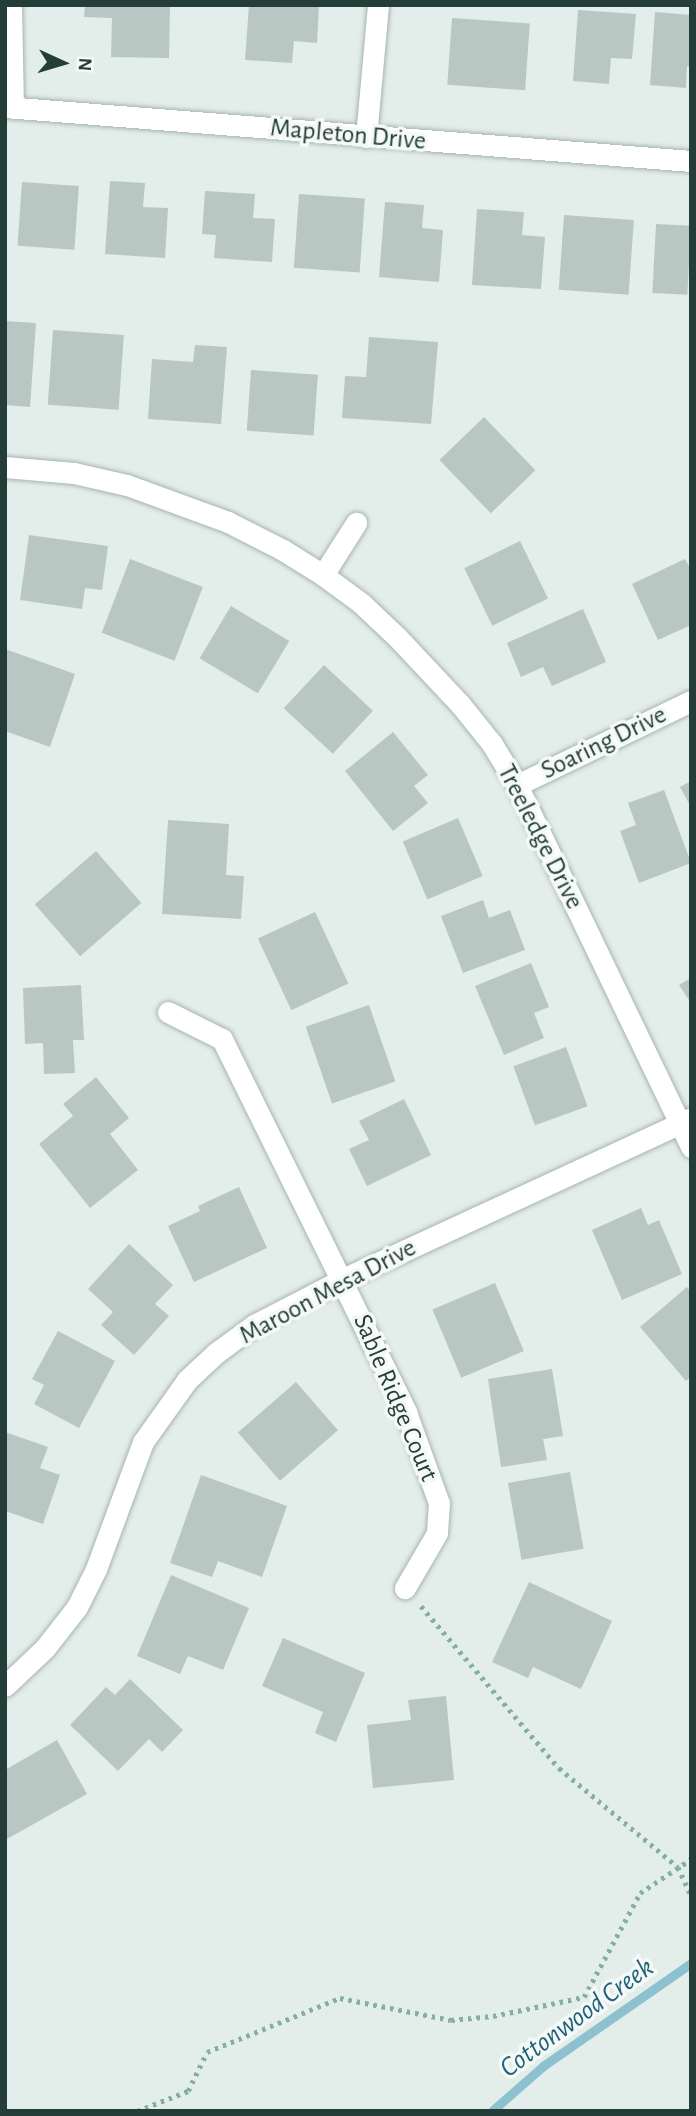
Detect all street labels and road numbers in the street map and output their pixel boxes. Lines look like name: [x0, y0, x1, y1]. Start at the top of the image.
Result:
street label: Mapleton Drive: [269, 113, 427, 157]
street label: Soaring Drive: [536, 699, 672, 787]
street label: Treeledge Drive: [490, 759, 590, 915]
street label: Maroon Mesa Drive: [234, 1232, 422, 1352]
street label: Sable Ridge Court: [346, 1310, 444, 1486]

